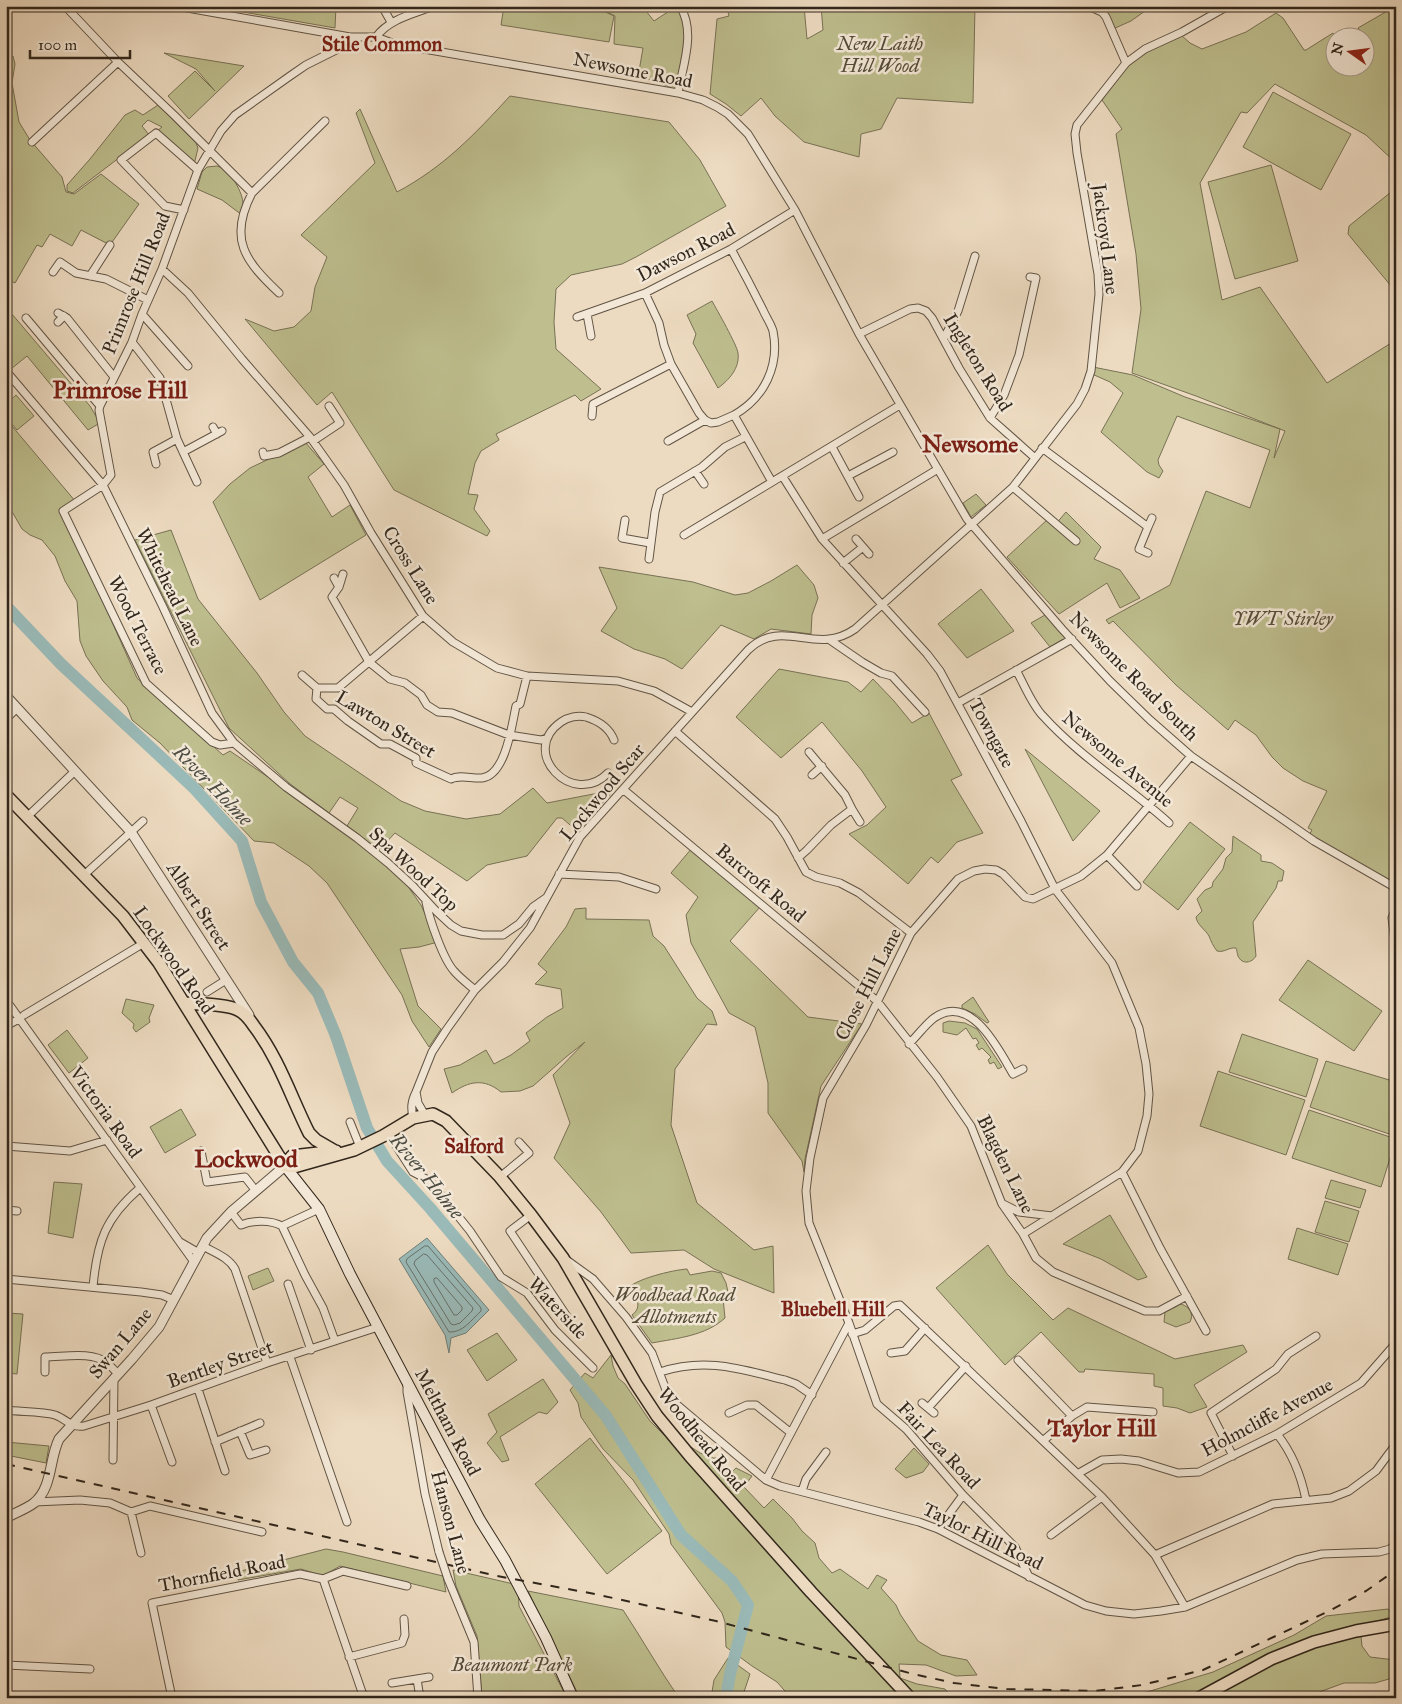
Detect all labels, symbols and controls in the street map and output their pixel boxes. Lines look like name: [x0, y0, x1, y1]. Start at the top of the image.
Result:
scale bar: [30, 28, 130, 60]
north arrow: [1324, 28, 1374, 78]
district label: Stile Common: [322, 32, 442, 56]
park label: New Laith Hill Wood: [836, 32, 923, 77]
text: 100 m: [38, 36, 78, 54]
text: N: [1328, 41, 1348, 57]
street label: Newsome Road: [571, 47, 695, 93]
street label: Jackroyd Lane: [1087, 180, 1124, 296]
street label: Primrose Hill Road: [97, 208, 175, 357]
street label: Dawson Road: [633, 217, 739, 287]
street label: Ingleton Road: [938, 309, 1018, 416]
district label: Primrose Hill: [53, 375, 188, 405]
district label: Newsome: [922, 429, 1018, 459]
street label: Cross Lane: [378, 522, 444, 608]
street label: Whitehead Lane: [131, 524, 209, 650]
street label: Wood Terrace: [103, 572, 173, 678]
street label: Newsome Road South: [1065, 607, 1204, 746]
park label: YWT Stirley: [1233, 607, 1334, 630]
street label: Lawton Street: [332, 685, 440, 763]
street label: Towngate: [963, 694, 1020, 772]
street label: Newsome Avenue: [1058, 706, 1178, 812]
street label: Lockwood Scar: [555, 738, 650, 845]
water label: River Holme: [168, 739, 258, 831]
street label: Spa Wood Top: [365, 822, 463, 916]
street label: Barcroft Road: [711, 839, 811, 927]
street label: Albert Street: [162, 857, 236, 955]
street label: Lockwood Road: [128, 902, 220, 1019]
street label: Close Hill Lane: [830, 924, 906, 1044]
street label: Victoria Road: [64, 1061, 147, 1163]
street label: Blagden Lane: [971, 1111, 1040, 1217]
water label: River Holme: [384, 1127, 469, 1224]
district label: Salford: [444, 1134, 505, 1158]
district label: Lockwood: [194, 1144, 299, 1174]
street label: Waterside: [524, 1272, 593, 1344]
park label: Woodhead Road Allotments: [615, 1283, 736, 1328]
district label: Bluebell Hill: [781, 1297, 886, 1321]
street label: Swan Lane: [84, 1303, 156, 1383]
street label: Bentley Street: [164, 1335, 276, 1393]
street label: Meltham Road: [410, 1364, 486, 1480]
street label: Holmcliffe Avenue: [1197, 1373, 1337, 1461]
street label: Woodhead Road: [653, 1382, 751, 1496]
street label: Fair Lea Road: [893, 1397, 986, 1494]
district label: Taylor Hill: [1046, 1413, 1157, 1443]
street label: Hanson Lane: [426, 1468, 476, 1576]
street label: Taylor Hill Road: [919, 1497, 1047, 1575]
street label: Thornfield Road: [157, 1549, 288, 1597]
park label: Beaumont Park: [451, 1653, 573, 1676]

